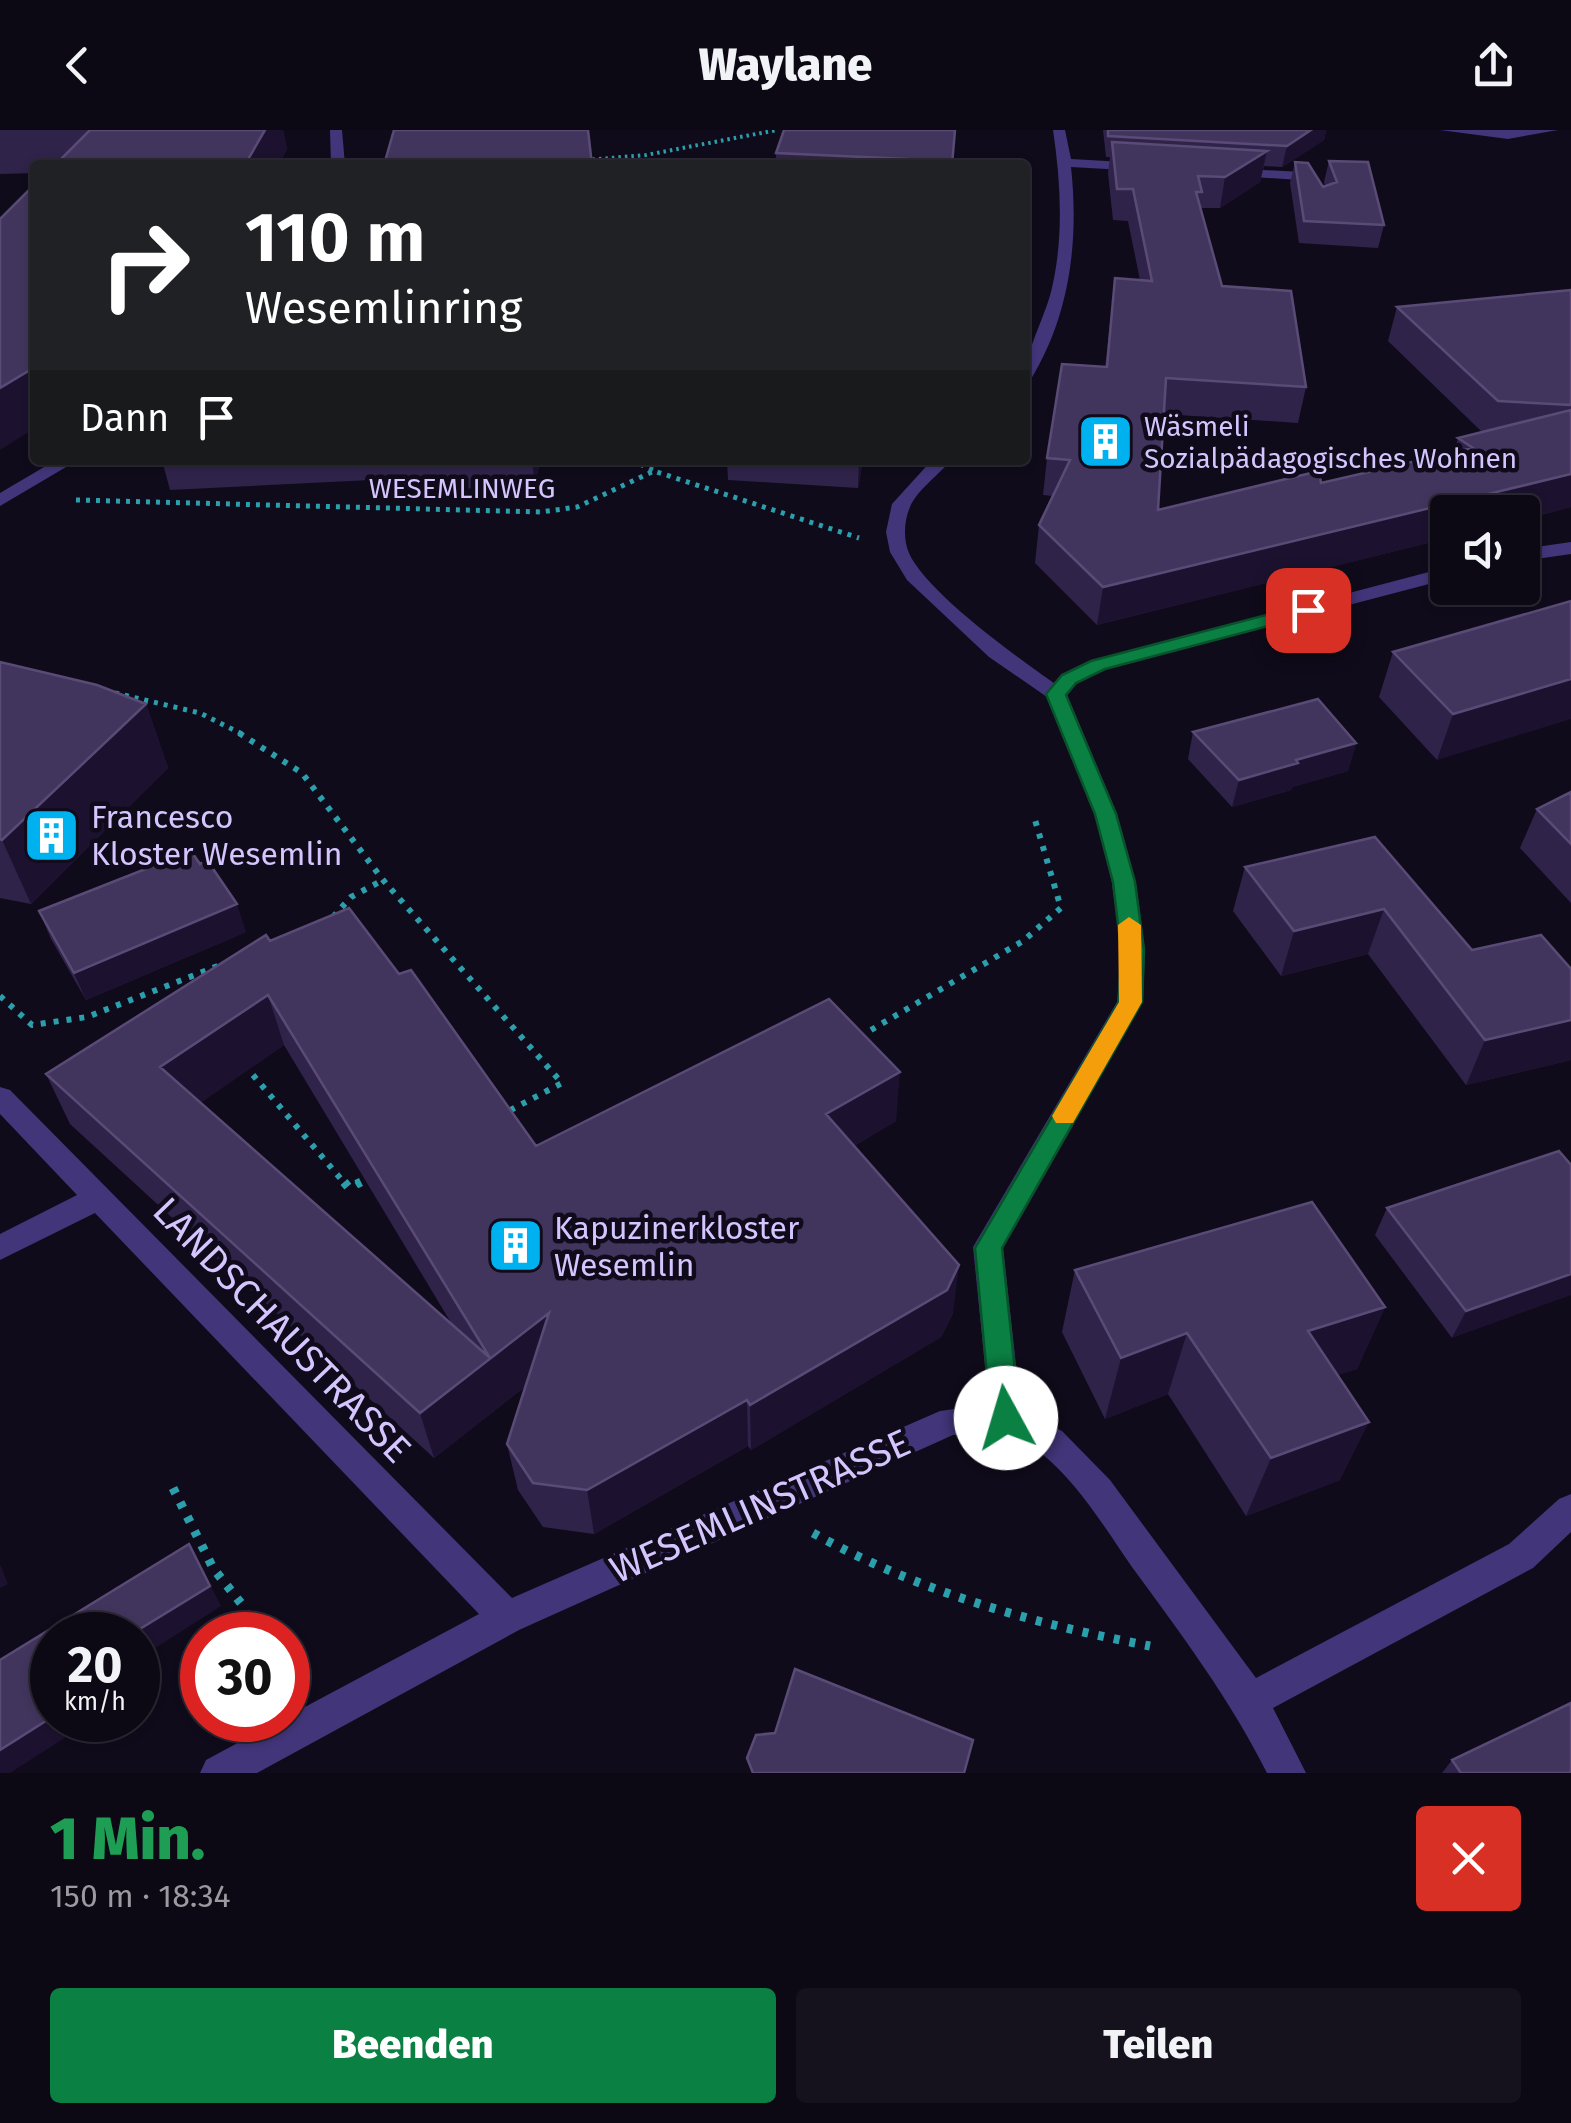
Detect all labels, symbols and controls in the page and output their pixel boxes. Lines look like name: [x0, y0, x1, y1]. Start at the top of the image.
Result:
icon: back: [50, 38, 105, 93]
text: Waylane: [699, 38, 872, 92]
icon: share: [1466, 38, 1521, 93]
text: 110 m: [245, 196, 425, 280]
icon: right: [80, 200, 210, 330]
text: Wesemlinring: [245, 281, 522, 335]
icon: arrive: [189, 390, 244, 445]
text: Dann: [80, 395, 169, 441]
place label: Wäsmeli Sozialpädagogisches Wohnen: [1144, 410, 1517, 475]
building icon: Wäsmeli Sozialpädagogisches Wohnen: [1075, 412, 1135, 472]
street label: WESEMLINWEG: [369, 472, 555, 505]
map controls: [1430, 495, 1540, 605]
button: sound: [1430, 495, 1540, 605]
pin: [1266, 568, 1351, 653]
icon: arrive: [1281, 583, 1336, 638]
place label: Francesco Kloster Wesemlin: [91, 798, 343, 873]
building icon: Francesco Kloster Wesemlin: [22, 805, 82, 865]
street label: LANDSCHAUSTRASSE: [144, 1188, 420, 1472]
place label: Kapuzinerkloster Wesemlin: [554, 1209, 800, 1284]
building icon: Kapuzinerkloster Wesemlin: [485, 1216, 545, 1276]
position arrow: [954, 1366, 1058, 1470]
street label: WESEMLINSTRASSE: [603, 1419, 917, 1593]
speed limit sign: 30: [180, 1612, 310, 1742]
text: 20: [67, 1635, 123, 1695]
text: km/h: [64, 1687, 126, 1717]
text: 1 Min.: [50, 1803, 205, 1875]
button: close: [1416, 1806, 1521, 1911]
text: 150 m · 18:34: [50, 1877, 231, 1915]
button: Beenden: [50, 1988, 776, 2103]
button: Teilen: [796, 1988, 1521, 2103]

